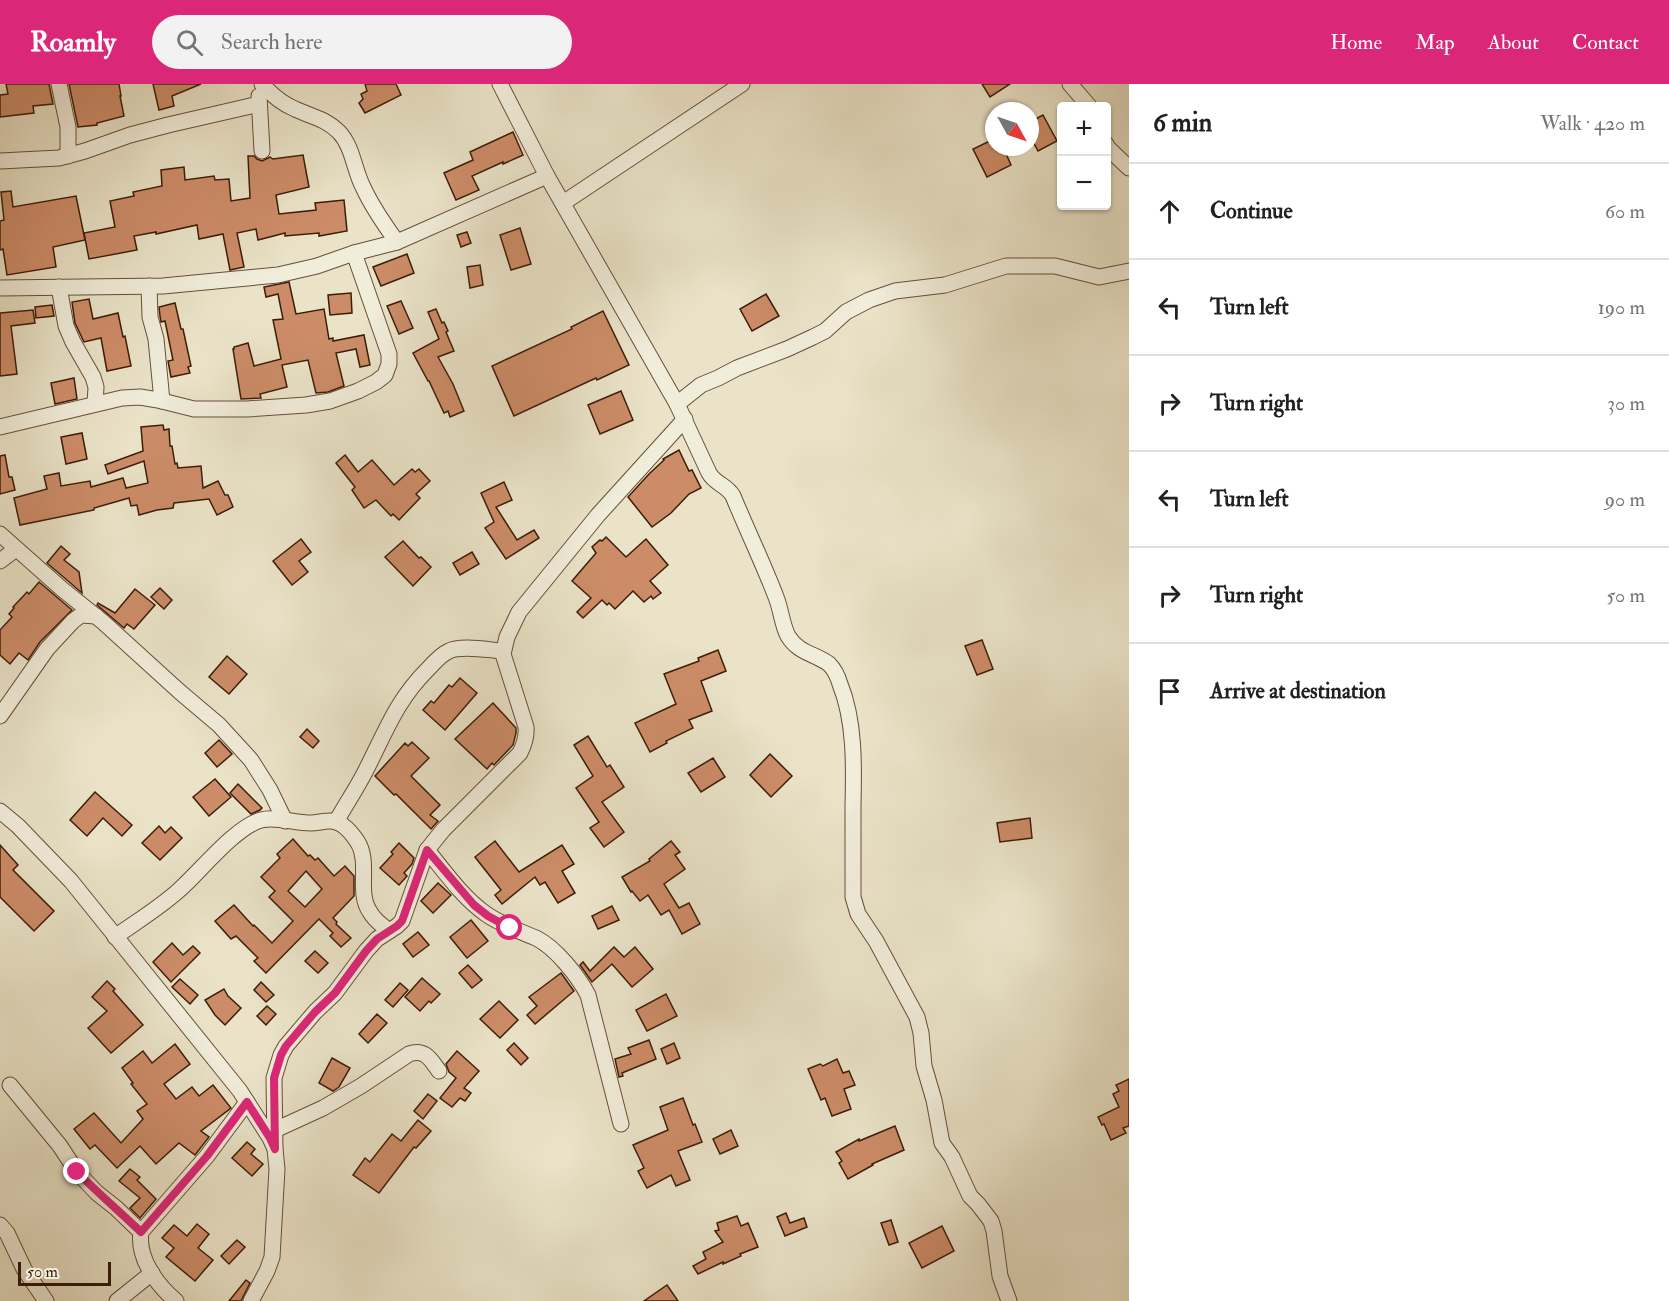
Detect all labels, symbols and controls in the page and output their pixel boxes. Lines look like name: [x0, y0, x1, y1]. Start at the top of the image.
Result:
search box: [152, 15, 572, 69]
text: Roamly: [30, 25, 116, 60]
icon: search: [173, 26, 206, 59]
text: Search here: [221, 28, 323, 56]
text: Home: [1330, 29, 1382, 56]
text: Map: [1415, 29, 1455, 56]
text: About: [1488, 29, 1539, 56]
text: Contact: [1572, 29, 1639, 56]
north arrow: [985, 102, 1039, 156]
map controls: [1057, 102, 1111, 210]
button: +: [1057, 102, 1111, 156]
text: 6 min: [1153, 107, 1212, 139]
text: Walk · 420 m: [1540, 111, 1645, 136]
button: −: [1057, 156, 1111, 210]
icon: ahead: [1153, 195, 1186, 228]
text: Continue: [1210, 197, 1293, 225]
text: 60 m: [1605, 199, 1645, 224]
icon: left: [1153, 291, 1186, 324]
text: Turn left: [1210, 293, 1289, 321]
text: 190 m: [1598, 295, 1645, 320]
icon: right: [1153, 387, 1186, 420]
text: Turn right: [1210, 389, 1303, 417]
text: 30 m: [1607, 391, 1645, 416]
icon: left: [1153, 483, 1186, 516]
text: Turn left: [1210, 485, 1289, 513]
text: 90 m: [1605, 487, 1645, 512]
icon: right: [1153, 579, 1186, 612]
text: Turn right: [1210, 581, 1303, 609]
text: 50 m: [1606, 583, 1645, 608]
icon: arrive: [1153, 675, 1186, 708]
text: Arrive at destination: [1210, 677, 1386, 705]
route start: [496, 914, 522, 940]
route end: [63, 1158, 89, 1184]
scale bar: [18, 1259, 111, 1286]
text: 50 m: [27, 1262, 58, 1282]

